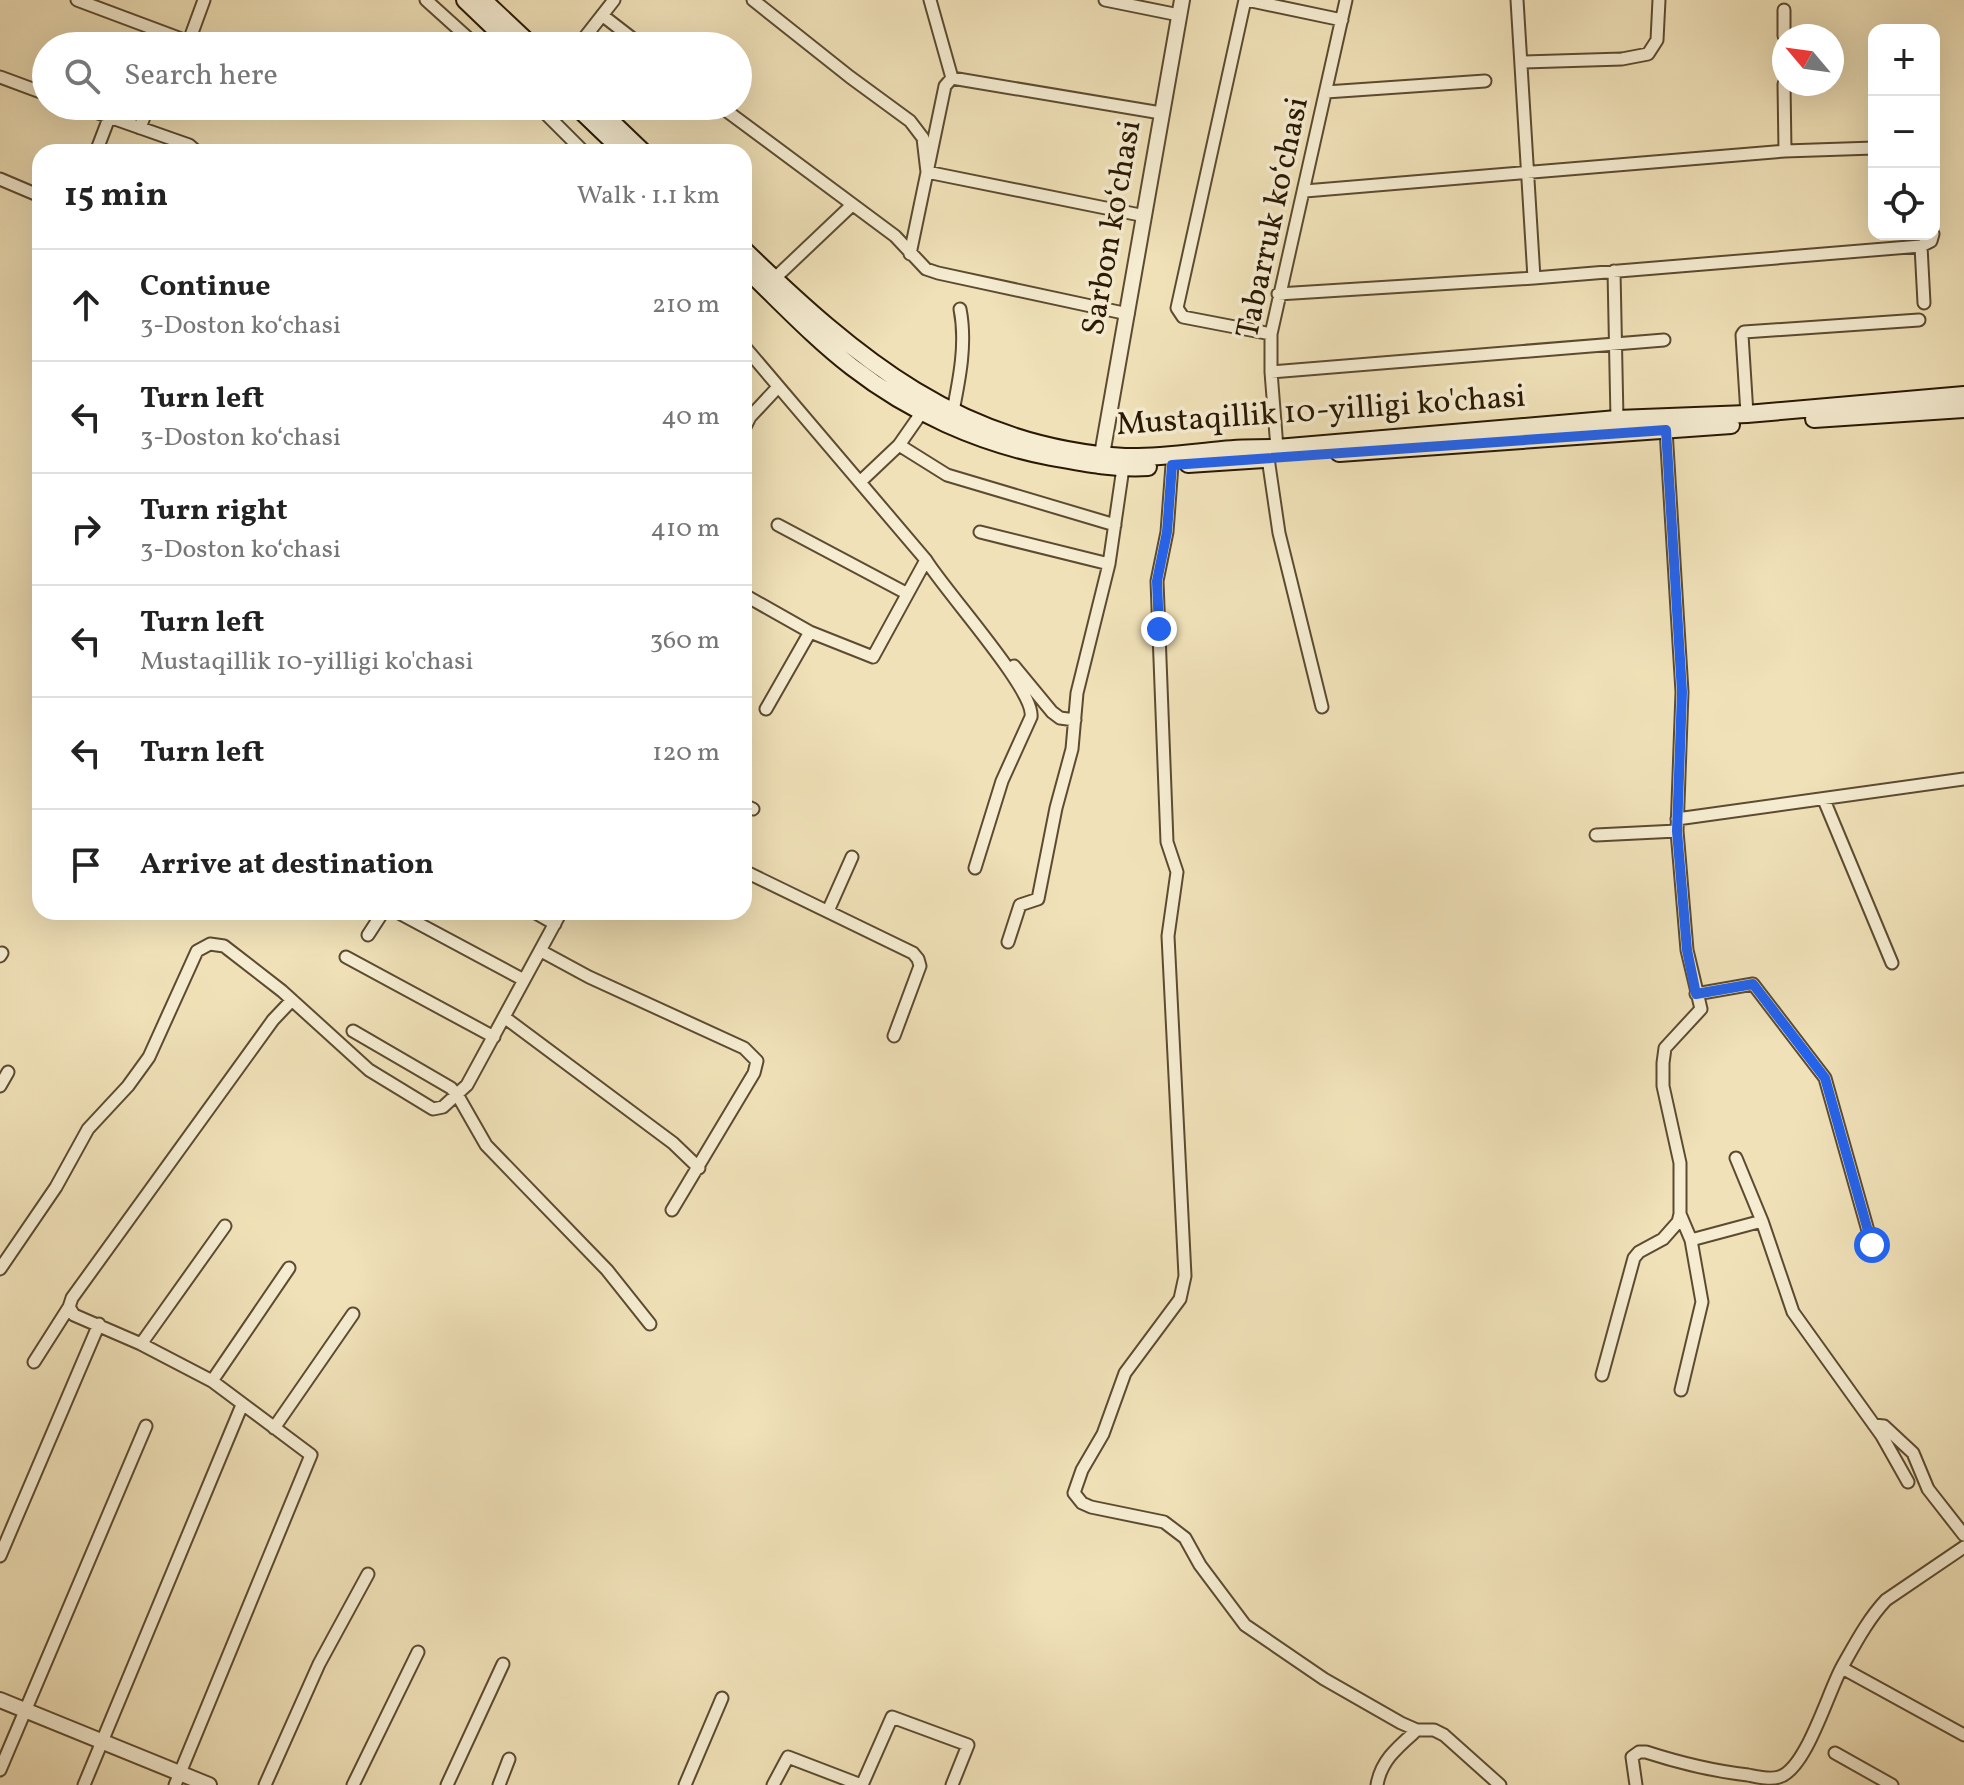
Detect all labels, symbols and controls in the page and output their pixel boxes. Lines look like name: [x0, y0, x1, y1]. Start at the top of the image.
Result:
north arrow: [1772, 24, 1844, 96]
map controls: [1868, 24, 1940, 240]
button: +: [1868, 24, 1940, 96]
search box: [32, 32, 752, 120]
icon: search: [60, 54, 104, 98]
text: Search here: [124, 55, 278, 97]
street label: Tabarruk koʻchasi: [1227, 93, 1321, 343]
button: −: [1868, 96, 1940, 168]
street label: Sarbon koʻchasi: [1072, 117, 1154, 339]
button: locate: [1868, 168, 1940, 240]
text: 15 min: [64, 173, 168, 220]
text: Walk · 1.1 km: [577, 178, 720, 214]
text: Continue: [140, 266, 271, 308]
icon: ahead: [64, 283, 108, 327]
text: 210 m: [652, 287, 720, 323]
text: 3-Doston koʻchasi: [140, 308, 341, 344]
street label: Mustaqillik 10-yilligi ko'chasi: [1115, 376, 1527, 448]
text: Turn left: [140, 378, 264, 420]
icon: left: [64, 395, 108, 439]
text: 40 m: [661, 399, 720, 435]
text: 3-Doston koʻchasi: [140, 420, 341, 456]
text: Turn right: [140, 490, 288, 532]
icon: right: [64, 507, 108, 551]
text: 410 m: [651, 511, 720, 547]
text: 3-Doston koʻchasi: [140, 532, 341, 568]
text: Turn left: [140, 602, 264, 644]
route end: [1141, 611, 1177, 647]
icon: left: [64, 619, 108, 663]
text: 360 m: [650, 623, 720, 659]
text: Mustaqillik 10-yilligi ko'chasi: [140, 644, 473, 680]
icon: left: [64, 731, 108, 775]
text: Turn left: [140, 732, 264, 774]
text: 120 m: [652, 735, 720, 771]
icon: arrive: [64, 843, 108, 887]
text: Arrive at destination: [140, 844, 434, 886]
route start: [1854, 1227, 1890, 1263]

